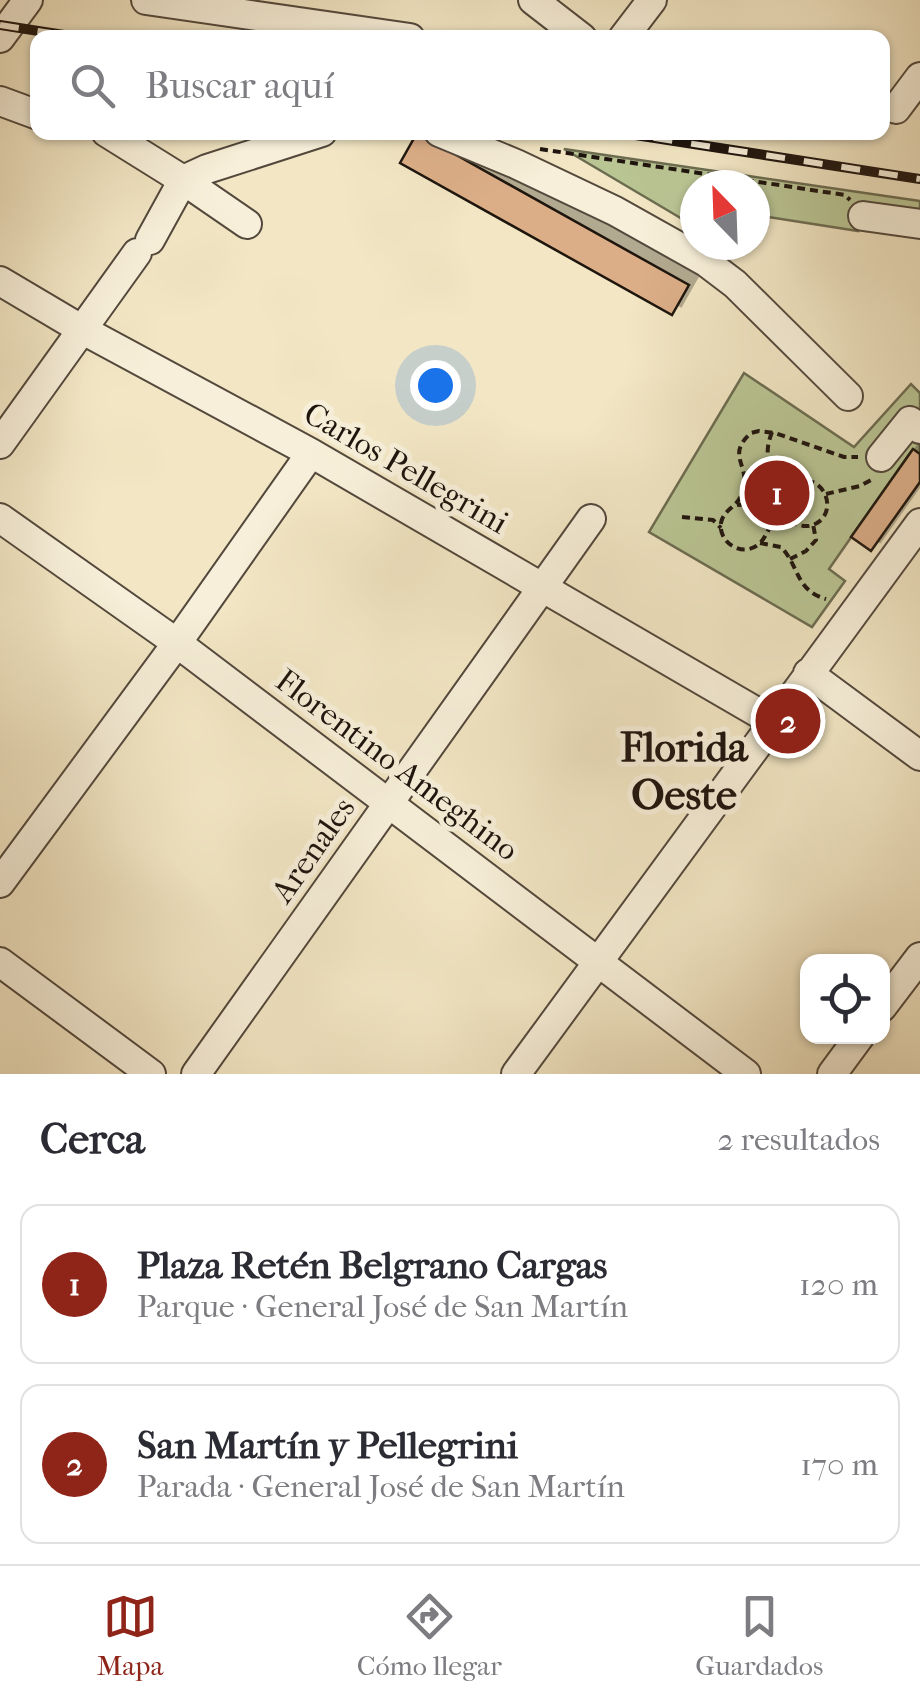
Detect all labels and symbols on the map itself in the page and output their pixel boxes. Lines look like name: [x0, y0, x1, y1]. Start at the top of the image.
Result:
north arrow: [680, 170, 770, 260]
your location: [410, 360, 461, 411]
street label: Carlos Pellegrini: [297, 395, 515, 542]
pin: 1: [744, 456, 810, 530]
street label: Florentino Ameghino: [268, 662, 526, 868]
pin: 2: [756, 684, 820, 758]
district label: Florida Oeste: [620, 723, 749, 820]
street label: Arenales: [262, 790, 362, 911]

